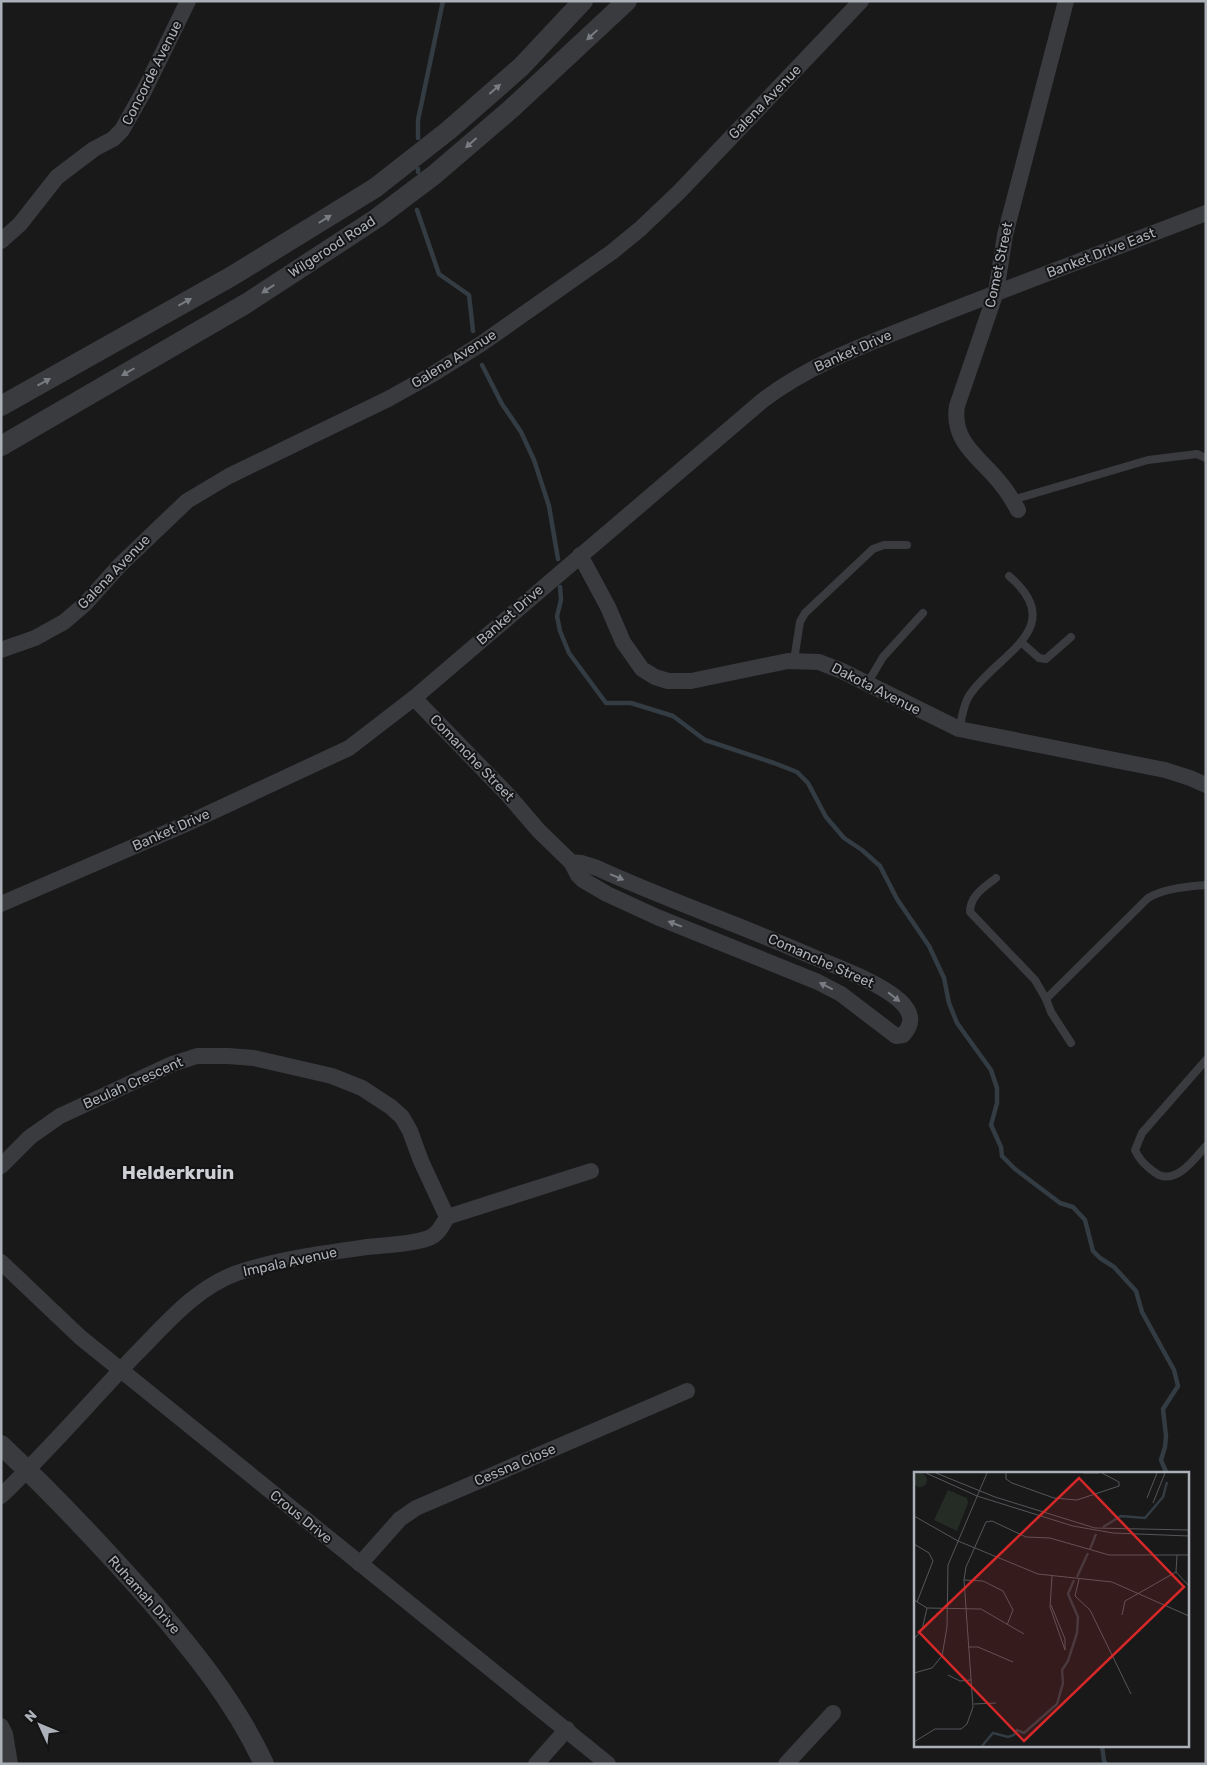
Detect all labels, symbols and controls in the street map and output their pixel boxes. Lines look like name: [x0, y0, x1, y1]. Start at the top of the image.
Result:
street label: Concorde Avenue: [118, 18, 186, 128]
one-way arrow: [586, 29, 598, 41]
street label: Galena Avenue: [725, 61, 805, 143]
one-way arrow: [489, 83, 501, 95]
one-way arrow: [465, 138, 478, 149]
street label: Wilgerood Road: [285, 213, 379, 281]
one-way arrow: [318, 214, 331, 223]
street label: Comet Street: [982, 220, 1016, 309]
street label: Banket Drive East: [1044, 224, 1158, 282]
one-way arrow: [261, 284, 275, 294]
one-way arrow: [179, 298, 192, 307]
street label: Galena Avenue: [408, 326, 500, 392]
street label: Banket Drive: [812, 326, 894, 376]
one-way arrow: [122, 367, 135, 376]
one-way arrow: [37, 378, 50, 387]
street label: Galena Avenue: [74, 531, 154, 613]
street label: Banket Drive: [473, 581, 547, 649]
street label: Dakota Avenue: [829, 659, 923, 719]
street label: Comanche Street: [426, 711, 518, 805]
street label: Banket Drive: [130, 805, 212, 855]
one-way arrow: [610, 874, 625, 882]
one-way arrow: [668, 920, 682, 928]
street label: Comanche Street: [765, 930, 877, 992]
one-way arrow: [818, 982, 833, 990]
one-way arrow: [888, 992, 901, 1003]
street label: Beulah Crescent: [80, 1053, 186, 1113]
district label: Helderkruin: [122, 1161, 234, 1184]
street label: Impala Avenue: [241, 1244, 339, 1280]
street label: Cessna Close: [472, 1440, 558, 1490]
inset map: [914, 1472, 1190, 1748]
street label: Crous Drive: [266, 1487, 336, 1547]
street label: Ruhamah Drive: [104, 1552, 184, 1638]
north arrow: [15, 1700, 65, 1750]
text: N: [21, 1707, 41, 1726]

